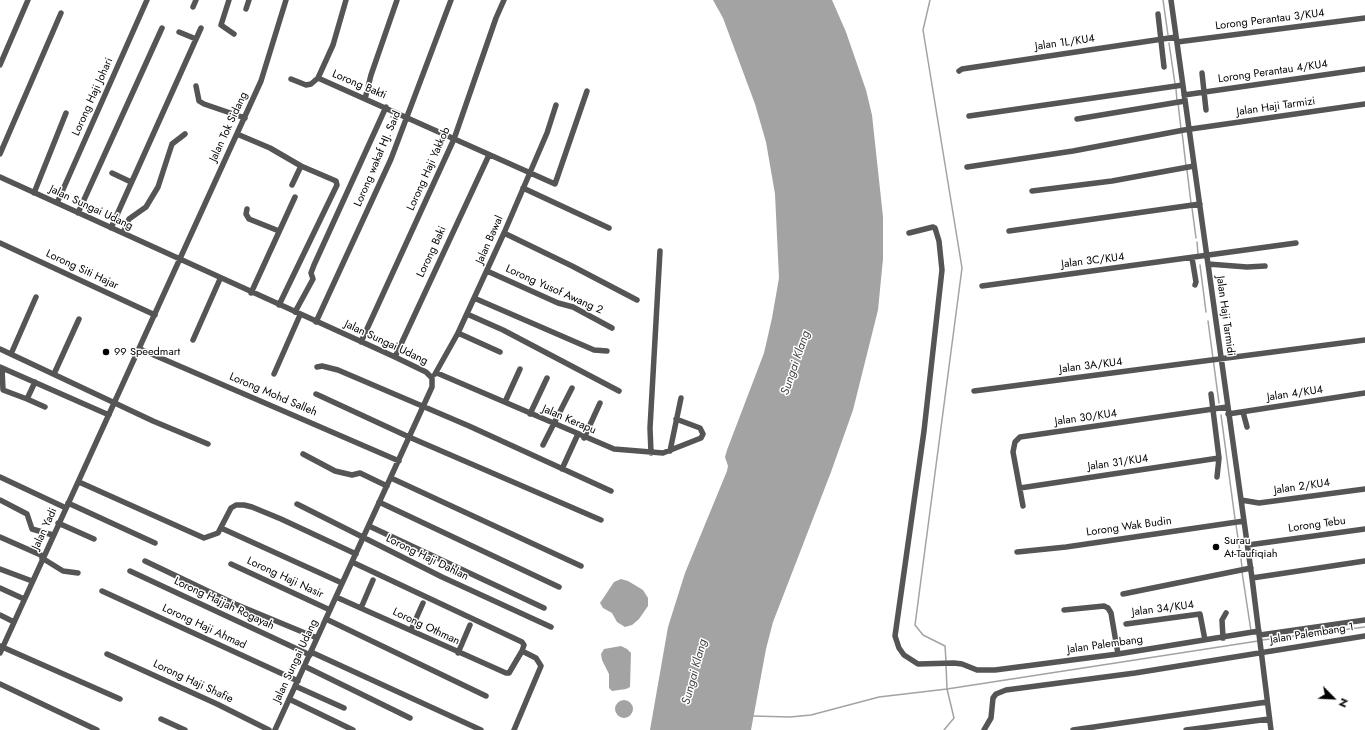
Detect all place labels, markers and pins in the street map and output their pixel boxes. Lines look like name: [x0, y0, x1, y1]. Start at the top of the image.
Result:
place label: 99 Speedmart: [114, 345, 180, 359]
marker: 99 Speedmart: [101, 347, 111, 357]
place label: Surau At-Taufiqiah: [1224, 534, 1277, 560]
marker: Surau At-Taufiqiah: [1211, 542, 1221, 552]

